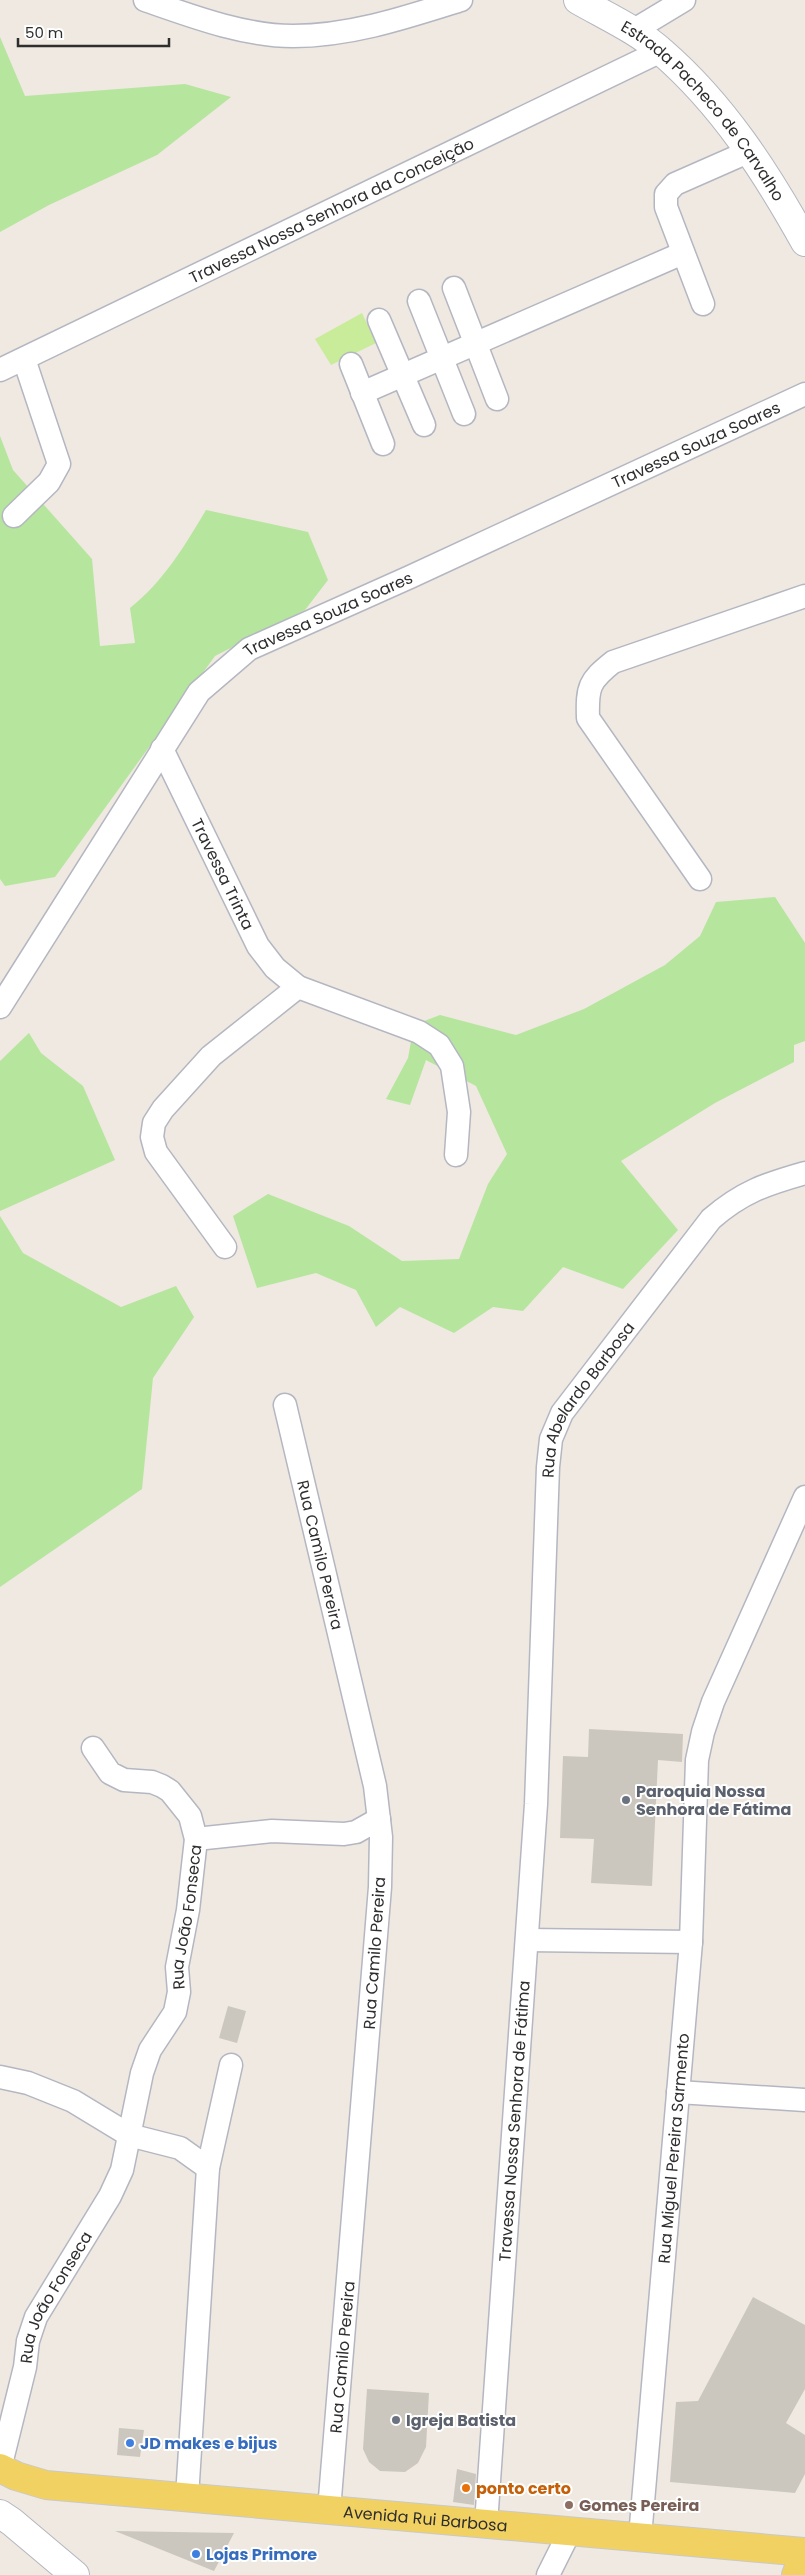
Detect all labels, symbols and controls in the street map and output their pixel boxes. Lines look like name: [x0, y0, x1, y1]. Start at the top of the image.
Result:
scale bar: [18, 15, 169, 47]
street label: Estrada Pacheco de Carvalho: [617, 15, 790, 206]
text: 50 m: [25, 22, 63, 43]
street label: Travessa Nossa Senhora da Conceição: [185, 132, 478, 289]
street label: Travessa Souza Soares: [608, 396, 784, 494]
street label: Travessa Souza Soares: [238, 566, 416, 661]
street label: Travessa Trinta: [185, 814, 259, 934]
street label: Rua Abelardo Barbosa: [537, 1317, 640, 1478]
street label: Rua Camilo Pereira: [291, 1478, 349, 1632]
place label: Paroquia Nossa Senhora de Fátima: [636, 1780, 791, 1821]
marker: Paroquia Nossa Senhora de Fátima: [620, 1794, 632, 1806]
street label: Rua João Fonseca: [166, 1843, 207, 1990]
street label: Rua Camilo Pereira: [358, 1876, 391, 2030]
street label: Travessa Nossa Senhora de Fátima: [493, 1980, 536, 2262]
street label: Rua Miguel Pereira Sarmento: [652, 2032, 695, 2265]
street label: Rua João Fonseca: [14, 2227, 98, 2365]
street label: Rua Camilo Pereira: [324, 2280, 361, 2434]
place label: Igreja Batista: [406, 2409, 516, 2432]
marker: Igreja Batista: [390, 2414, 402, 2426]
place label: JD makes e bijus: [140, 2432, 277, 2455]
marker: JD makes e bijus: [124, 2437, 136, 2449]
place label: ponto certo: [476, 2477, 571, 2500]
marker: ponto certo: [460, 2482, 472, 2494]
place label: Gomes Pereira: [579, 2494, 699, 2517]
marker: Gomes Pereira: [563, 2499, 575, 2511]
street label: Avenida Rui Barbosa: [342, 2500, 508, 2538]
place label: Lojas Primore: [206, 2543, 317, 2566]
marker: Lojas Primore: [190, 2548, 202, 2560]

